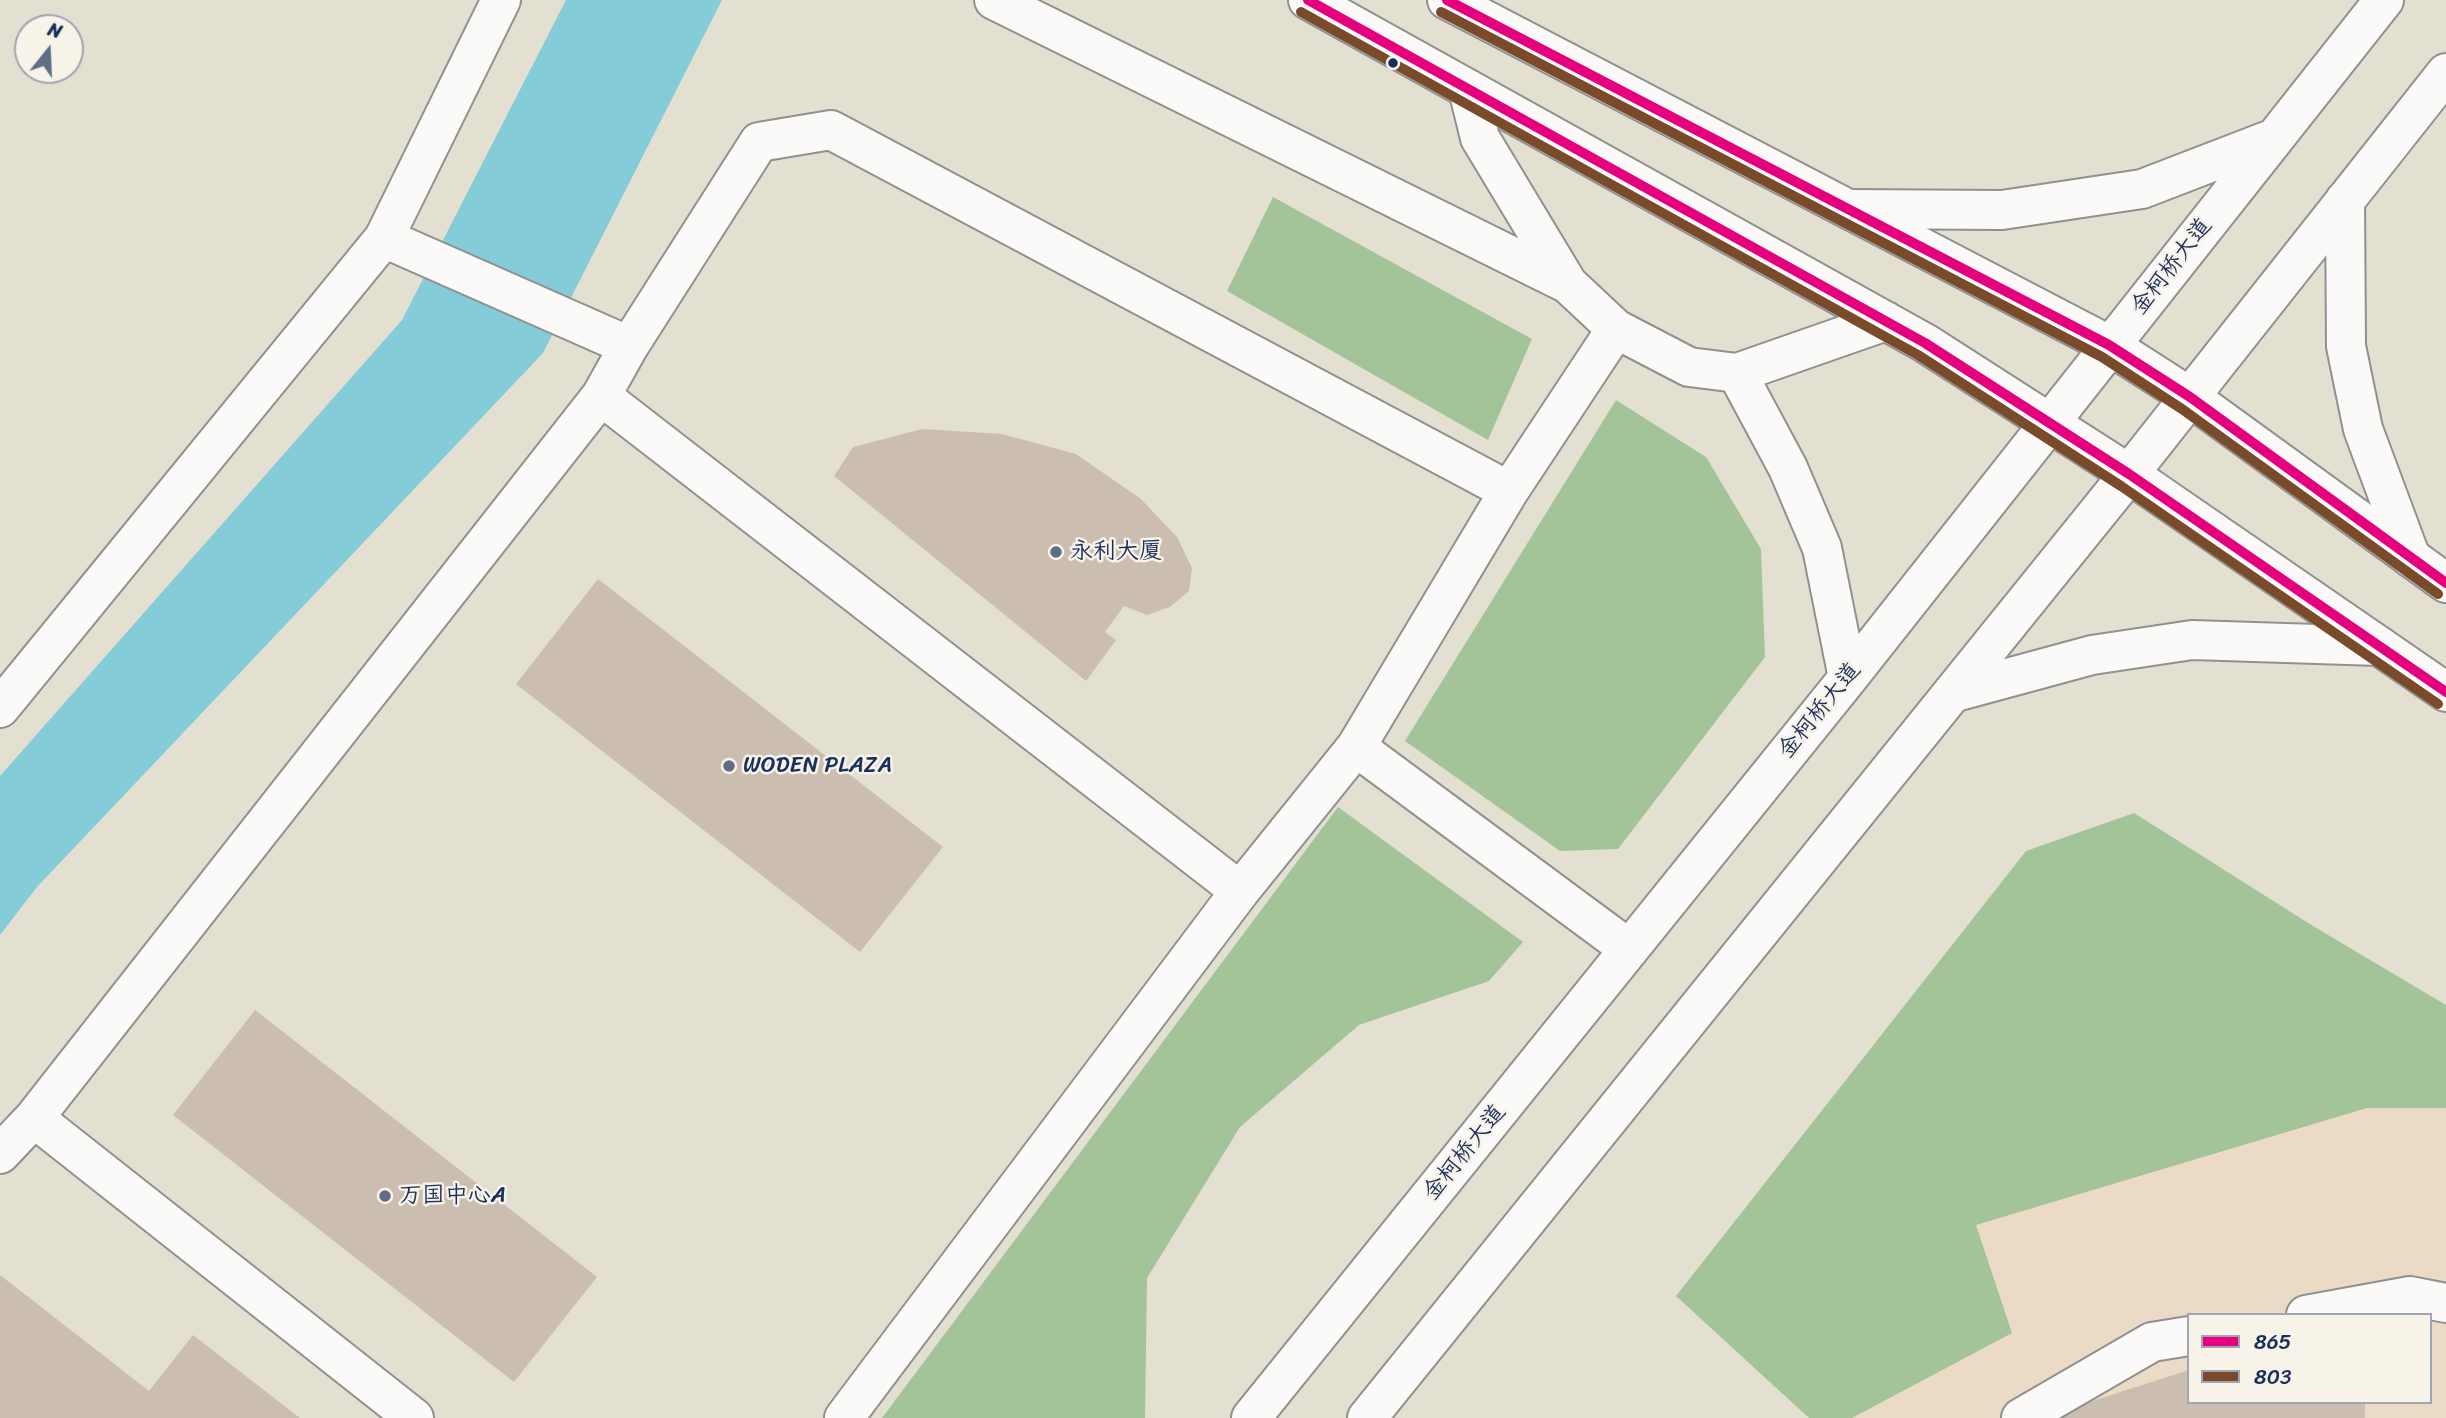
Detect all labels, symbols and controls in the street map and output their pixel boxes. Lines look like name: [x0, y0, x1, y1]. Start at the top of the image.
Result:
text: N: [44, 13, 66, 48]
north arrow: [14, 14, 84, 84]
unlabelled marker: [1386, 56, 1400, 70]
street label: 金柯桥大道: [2126, 213, 2218, 321]
place label: 永利大厦: [1070, 538, 1162, 566]
marker: 永利大厦: [1048, 544, 1064, 560]
street label: 金柯桥大道: [1773, 658, 1867, 764]
place label: WODEN PLAZA: [743, 752, 892, 780]
marker: WODEN PLAZA: [721, 758, 737, 774]
street label: 金柯桥大道: [1418, 1100, 1512, 1206]
place label: 万国中心A: [399, 1182, 506, 1210]
marker: 万国中心A: [377, 1188, 393, 1204]
legend: [2187, 1313, 2432, 1404]
text: 865: [2254, 1323, 2291, 1361]
text: 803: [2254, 1358, 2291, 1396]

